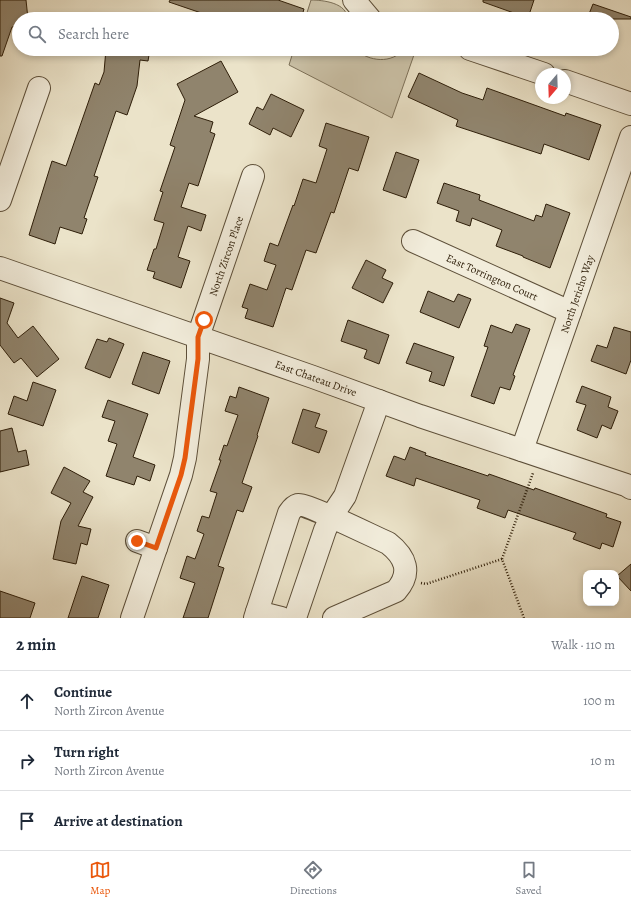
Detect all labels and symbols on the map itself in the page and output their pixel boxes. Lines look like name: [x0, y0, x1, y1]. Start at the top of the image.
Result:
north arrow: [535, 68, 571, 104]
street label: North Zircon Place: [206, 214, 247, 298]
street label: East Torrington Court: [444, 251, 540, 305]
street label: North Jericho Way: [557, 253, 598, 335]
route start: [195, 311, 213, 329]
street label: East Chateau Drive: [273, 357, 359, 400]
route end: [128, 532, 146, 550]

